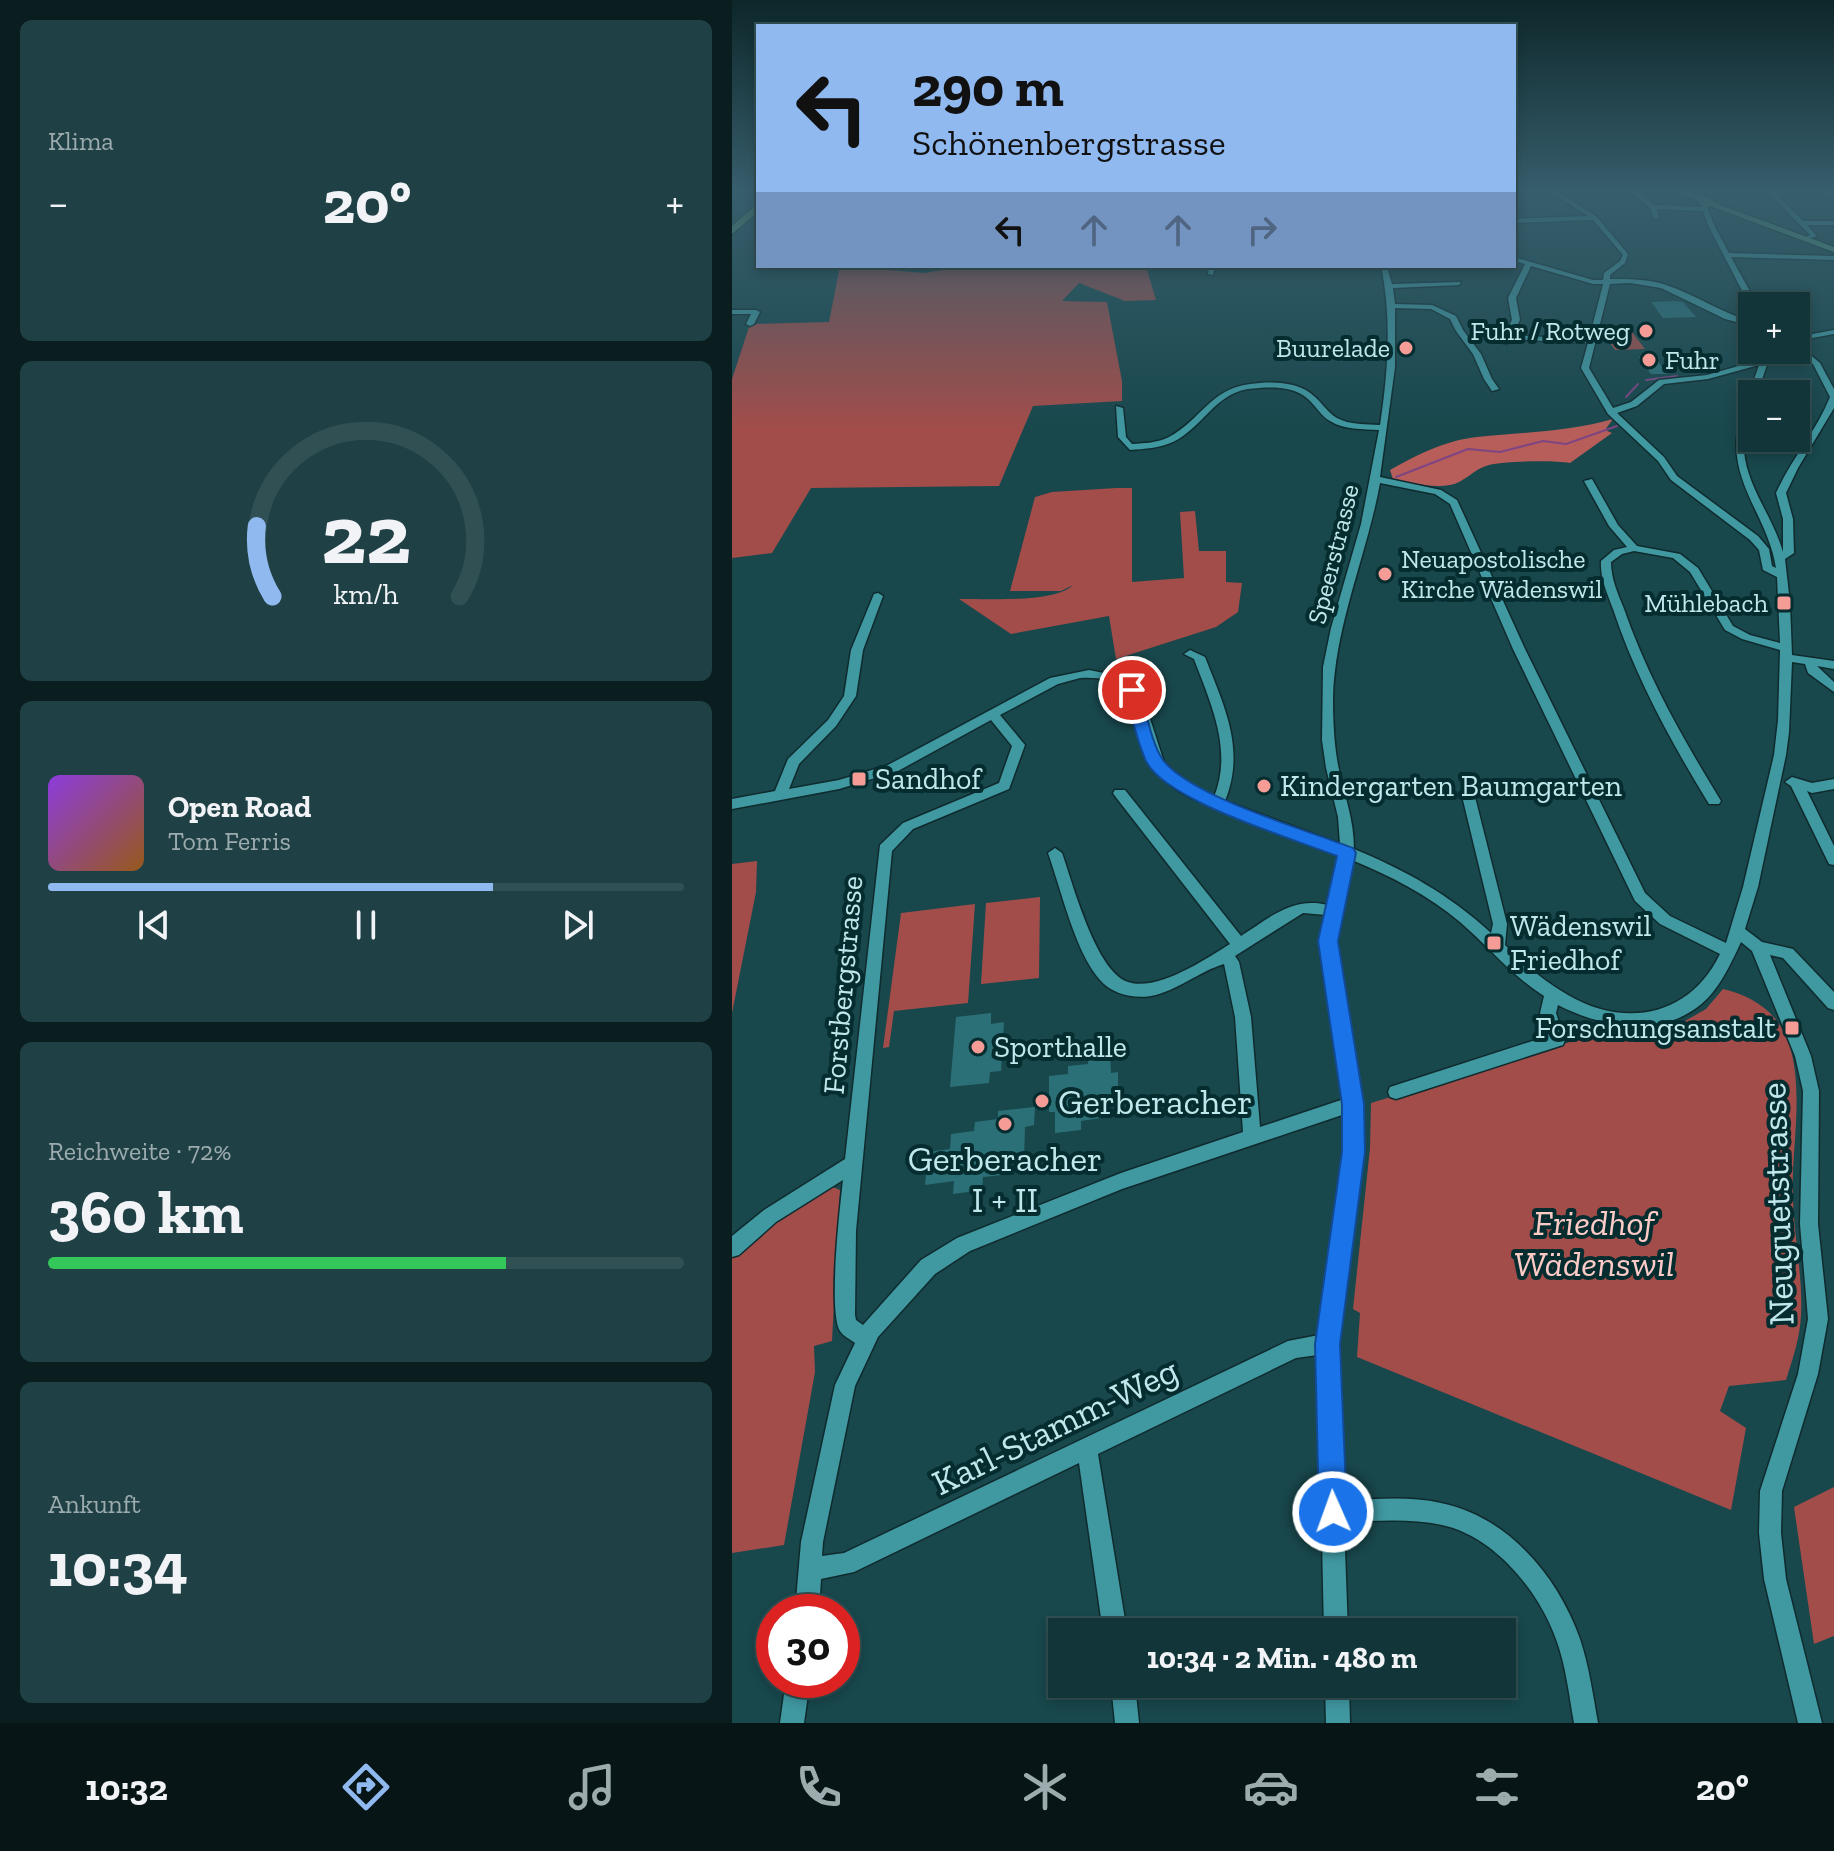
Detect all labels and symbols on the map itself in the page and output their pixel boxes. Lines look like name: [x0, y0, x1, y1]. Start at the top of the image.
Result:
place label: Fuhr / Rotweg: [1470, 315, 1630, 347]
marker: Fuhr / Rotweg: [1637, 322, 1655, 340]
place label: Buurelade: [1276, 332, 1390, 364]
marker: Buurelade: [1397, 339, 1415, 357]
place label: Fuhr: [1665, 344, 1720, 376]
marker: Fuhr: [1640, 351, 1658, 369]
street label: Speerstrasse: [1300, 481, 1366, 627]
place label: Neuapostolische Kirche Wädenswil: [1401, 543, 1602, 605]
marker: Neuapostolische Kirche Wädenswil: [1376, 565, 1394, 583]
place label: Mühlebach: [1644, 587, 1768, 619]
marker: Mühlebach: [1775, 594, 1793, 612]
pin: [1098, 656, 1166, 724]
place label: Sandhof: [875, 761, 983, 797]
place label: Kindergarten Baumgarten: [1280, 768, 1622, 804]
marker: Sandhof: [850, 770, 868, 788]
marker: Kindergarten Baumgarten: [1255, 777, 1273, 795]
street label: Forstbergstrasse: [816, 874, 870, 1096]
place label: Wädenswil Friedhof: [1510, 908, 1651, 978]
marker: Wädenswil Friedhof: [1485, 934, 1503, 952]
place label: Forschungsanstalt: [1535, 1010, 1776, 1046]
marker: Forschungsanstalt: [1783, 1019, 1801, 1037]
place label: Sporthalle: [994, 1029, 1127, 1065]
marker: Sporthalle: [969, 1038, 987, 1056]
place label: Gerberacher: [1058, 1080, 1252, 1123]
street label: Neuguetstrasse: [1751, 1082, 1803, 1326]
marker: Gerberacher: [1033, 1092, 1051, 1110]
marker: Gerberacher I + II: [996, 1115, 1014, 1133]
place label: Gerberacher I + II: [908, 1137, 1102, 1221]
park label: Friedhof Wädenswil: [1514, 1201, 1674, 1285]
street label: Karl-Stamm-Weg: [925, 1348, 1185, 1504]
position arrow: [1291, 1470, 1375, 1554]
speed limit sign: 30: [756, 1594, 860, 1698]

